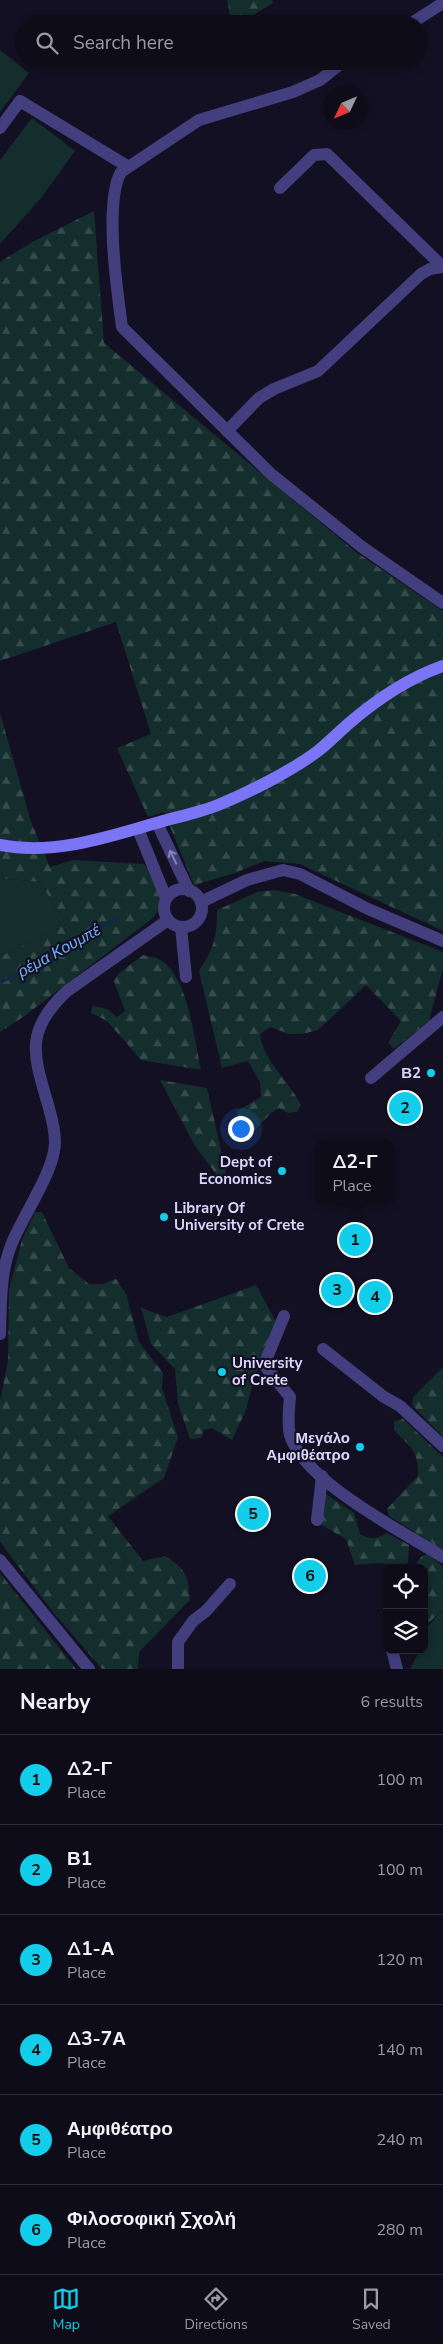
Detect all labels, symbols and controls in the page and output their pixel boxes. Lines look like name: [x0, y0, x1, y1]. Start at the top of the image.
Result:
search box: [15, 15, 428, 70]
icon: search: [33, 29, 61, 57]
text: Search here: [73, 30, 174, 56]
north arrow: [323, 85, 368, 130]
one-way arrow: [168, 850, 177, 865]
water label: ρέμα Κουμπέ: [13, 919, 105, 983]
place label: Β2: [401, 1063, 421, 1083]
marker: Β2: [425, 1067, 437, 1079]
pin: 2: [389, 1089, 421, 1127]
your location: [228, 1116, 254, 1142]
popup: [315, 1140, 395, 1205]
text: Δ2-Γ: [332, 1149, 378, 1175]
place label: Dept of Economics: [199, 1152, 273, 1189]
marker: Dept of Economics: [276, 1165, 288, 1177]
text: Place: [332, 1175, 372, 1197]
place label: Library Of University of Crete: [174, 1198, 304, 1235]
marker: Library Of University of Crete: [158, 1211, 170, 1223]
pin: 1: [339, 1221, 371, 1259]
pin: 3: [321, 1271, 353, 1309]
pin: 4: [359, 1278, 391, 1316]
place label: University of Crete: [232, 1353, 302, 1390]
marker: University of Crete: [216, 1366, 228, 1378]
place label: Μεγάλο Αμφιθέατρο: [266, 1428, 350, 1465]
marker: Μεγάλο Αμφιθέατρο: [354, 1441, 366, 1453]
pin: 5: [237, 1495, 269, 1533]
pin: 6: [294, 1557, 326, 1595]
map controls: [383, 1564, 428, 1654]
button: locate: [383, 1564, 428, 1609]
button: layers: [383, 1609, 428, 1654]
text: Nearby: [20, 1688, 90, 1716]
text: 6 results: [361, 1691, 423, 1713]
text: Δ2-Γ: [67, 1756, 112, 1782]
text: 1: [31, 1769, 41, 1791]
text: 100 m: [376, 1769, 423, 1791]
text: Place: [67, 1782, 106, 1804]
text: Β1: [67, 1846, 92, 1872]
text: 2: [31, 1859, 41, 1881]
text: 100 m: [376, 1859, 423, 1881]
text: Place: [67, 1872, 106, 1894]
text: Δ1-Α: [67, 1936, 115, 1962]
text: 3: [31, 1949, 41, 1971]
text: 120 m: [376, 1949, 423, 1971]
text: Place: [67, 1962, 106, 1984]
text: Δ3-7Α: [67, 2026, 126, 2052]
text: 4: [31, 2039, 41, 2061]
text: 140 m: [376, 2039, 423, 2061]
text: Place: [67, 2052, 106, 2074]
text: Αμφιθέατρο: [67, 2116, 173, 2142]
text: 5: [31, 2129, 41, 2151]
text: 240 m: [376, 2129, 423, 2151]
text: Place: [67, 2142, 106, 2164]
text: Φιλοσοφική Σχολή: [67, 2206, 236, 2232]
text: 6: [31, 2219, 41, 2241]
text: 280 m: [376, 2219, 423, 2241]
text: Place: [67, 2232, 106, 2254]
tab: Map: [52, 2285, 80, 2334]
tab: Directions: [185, 2285, 248, 2334]
tab: Saved: [352, 2285, 391, 2334]

